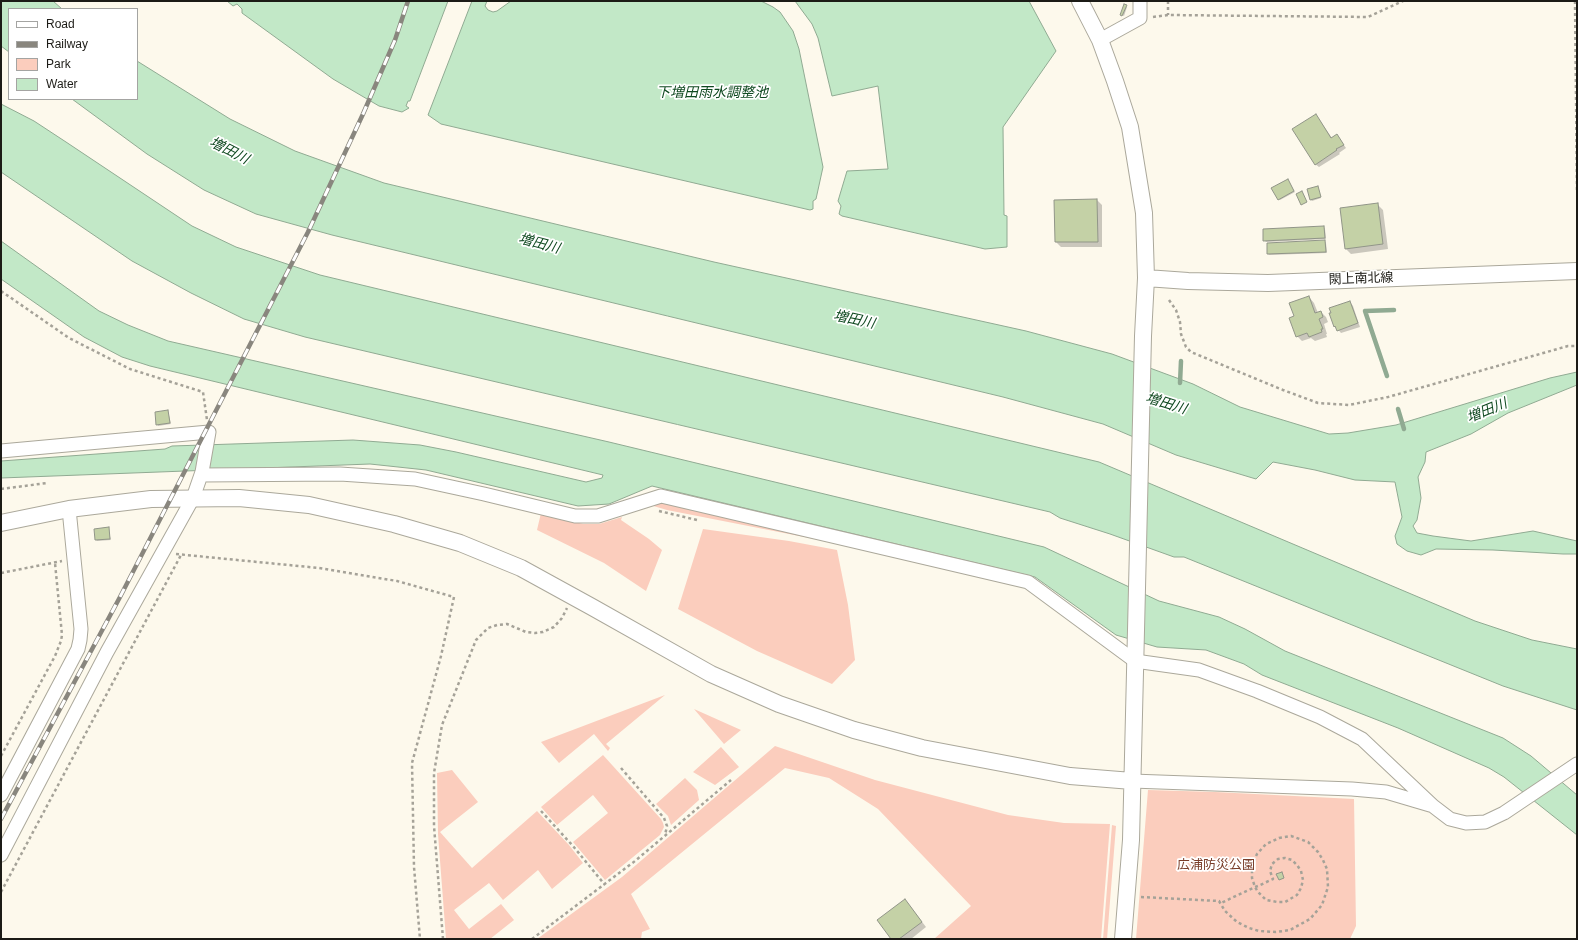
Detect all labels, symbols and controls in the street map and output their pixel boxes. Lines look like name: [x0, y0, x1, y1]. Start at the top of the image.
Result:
legend: [8, 8, 138, 100]
text: Road: [46, 17, 75, 31]
text: Railway: [46, 37, 88, 51]
text: Park: [46, 57, 71, 71]
text: Water: [46, 77, 78, 91]
water label: 下増田雨水調整池: [656, 85, 768, 101]
water label: 増田川: [206, 134, 252, 168]
water label: 増田川: [517, 230, 561, 258]
street label: 閖上南北線: [1328, 270, 1394, 288]
water label: 増田川: [832, 307, 876, 333]
water label: 増田川: [1143, 390, 1189, 418]
water label: 増田川: [1464, 395, 1510, 427]
park label: 広浦防災公園: [1177, 857, 1255, 873]

